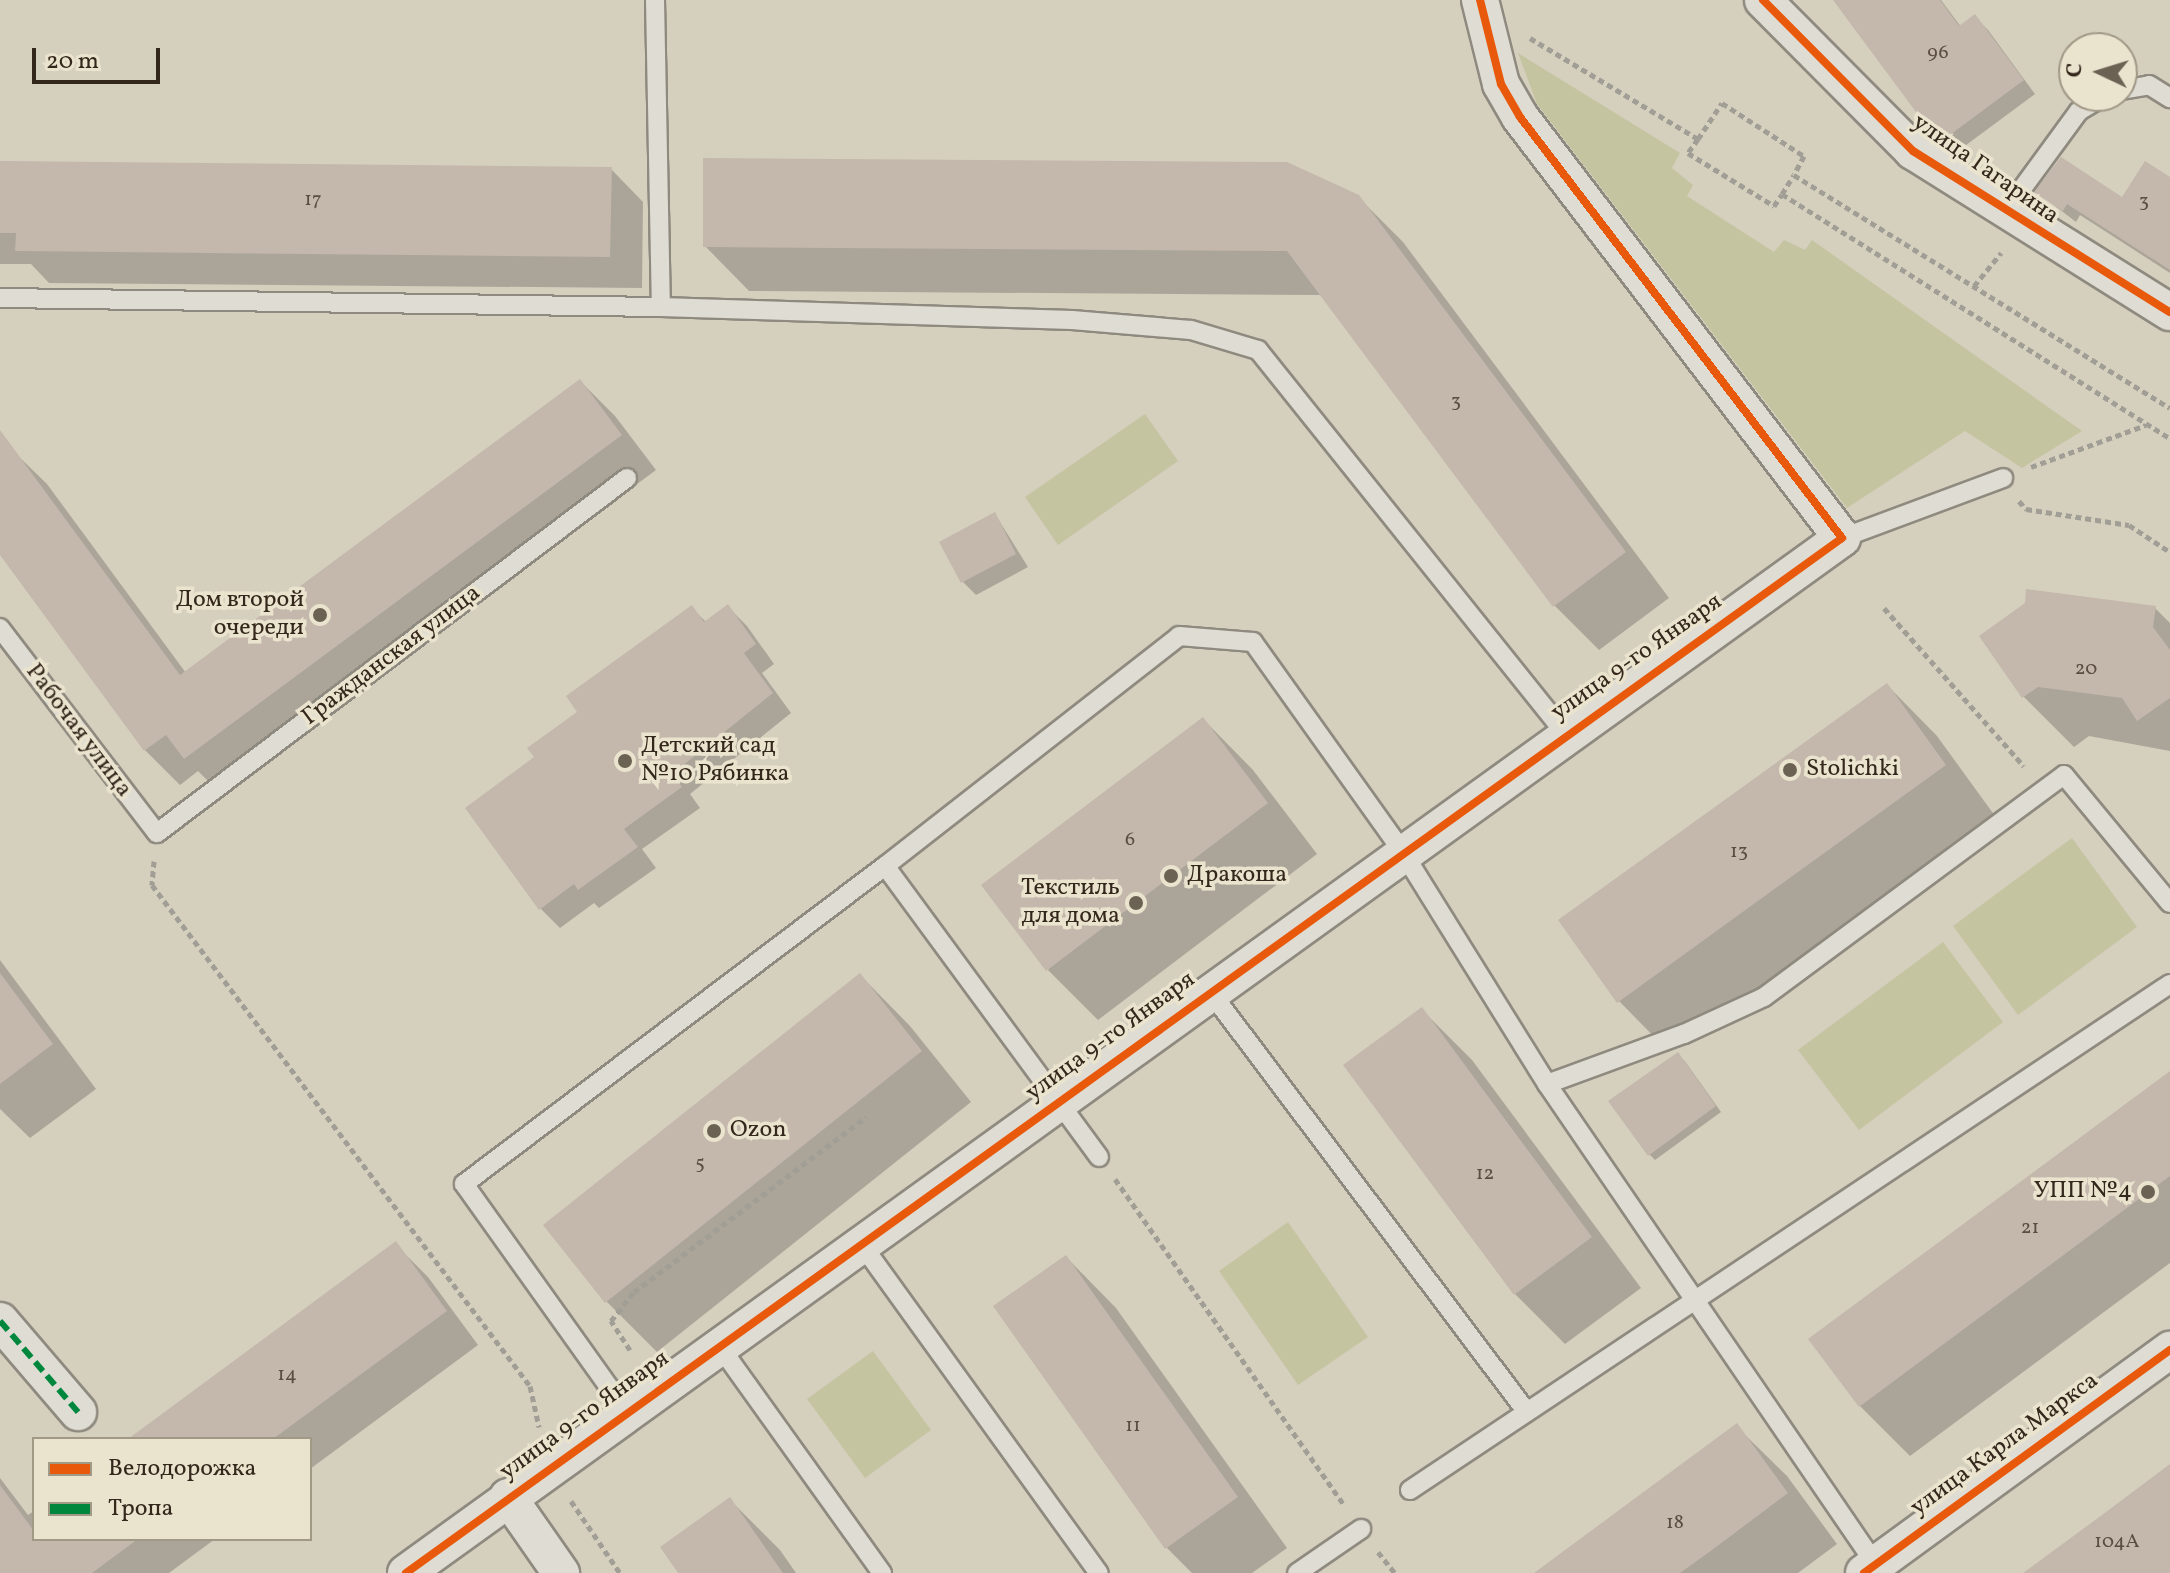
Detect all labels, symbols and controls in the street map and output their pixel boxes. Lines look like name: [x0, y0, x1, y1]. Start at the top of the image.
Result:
scale bar: [36, 32, 164, 82]
north arrow: [2058, 32, 2138, 112]
house number: 96: [1927, 41, 1949, 65]
text: 20 m: [46, 45, 99, 79]
text: С: [2060, 62, 2092, 79]
street label: улица Гагарина: [1906, 109, 2064, 231]
house number: 17: [304, 188, 322, 212]
house number: 3: [2139, 190, 2149, 214]
house number: 3: [1451, 390, 1461, 414]
street label: Гражданская улица: [297, 579, 487, 733]
place label: Дом второй очереди: [176, 587, 304, 643]
street label: улица 9-го Января: [1546, 588, 1728, 728]
marker: Дом второй очереди: [311, 606, 329, 624]
house number: 20: [2075, 657, 2097, 681]
street label: Рабочая улица: [18, 658, 138, 804]
place label: Детский сад №10 Рябинка: [641, 733, 789, 789]
marker: Детский сад №10 Рябинка: [616, 752, 634, 770]
place label: Stolichki: [1806, 756, 1899, 784]
marker: Stolichki: [1781, 761, 1799, 779]
house number: 6: [1125, 828, 1135, 852]
house number: 13: [1730, 840, 1748, 864]
place label: Дракоша: [1187, 862, 1287, 890]
marker: Дракоша: [1162, 867, 1180, 885]
place label: Текстиль для дома: [1021, 875, 1120, 931]
marker: Текстиль для дома: [1127, 894, 1145, 912]
street label: улица 9-го Января: [1021, 966, 1201, 1108]
place label: Ozon: [730, 1117, 787, 1145]
marker: Ozon: [705, 1122, 723, 1140]
house number: 5: [695, 1152, 705, 1176]
house number: 12: [1476, 1162, 1494, 1186]
place label: УПП №4: [2034, 1178, 2132, 1206]
marker: УПП №4: [2139, 1183, 2157, 1201]
house number: 21: [2021, 1216, 2039, 1240]
street label: улица 9-го Января: [495, 1345, 675, 1487]
house number: 14: [277, 1363, 297, 1387]
street label: улица Карла Маркса: [1905, 1367, 2105, 1523]
house number: 11: [1125, 1414, 1141, 1438]
legend: [32, 1437, 312, 1541]
text: Велодорожка: [108, 1452, 256, 1486]
text: Тропа: [108, 1492, 174, 1526]
house number: 18: [1666, 1511, 1684, 1535]
house number: 104А: [2094, 1530, 2140, 1554]

